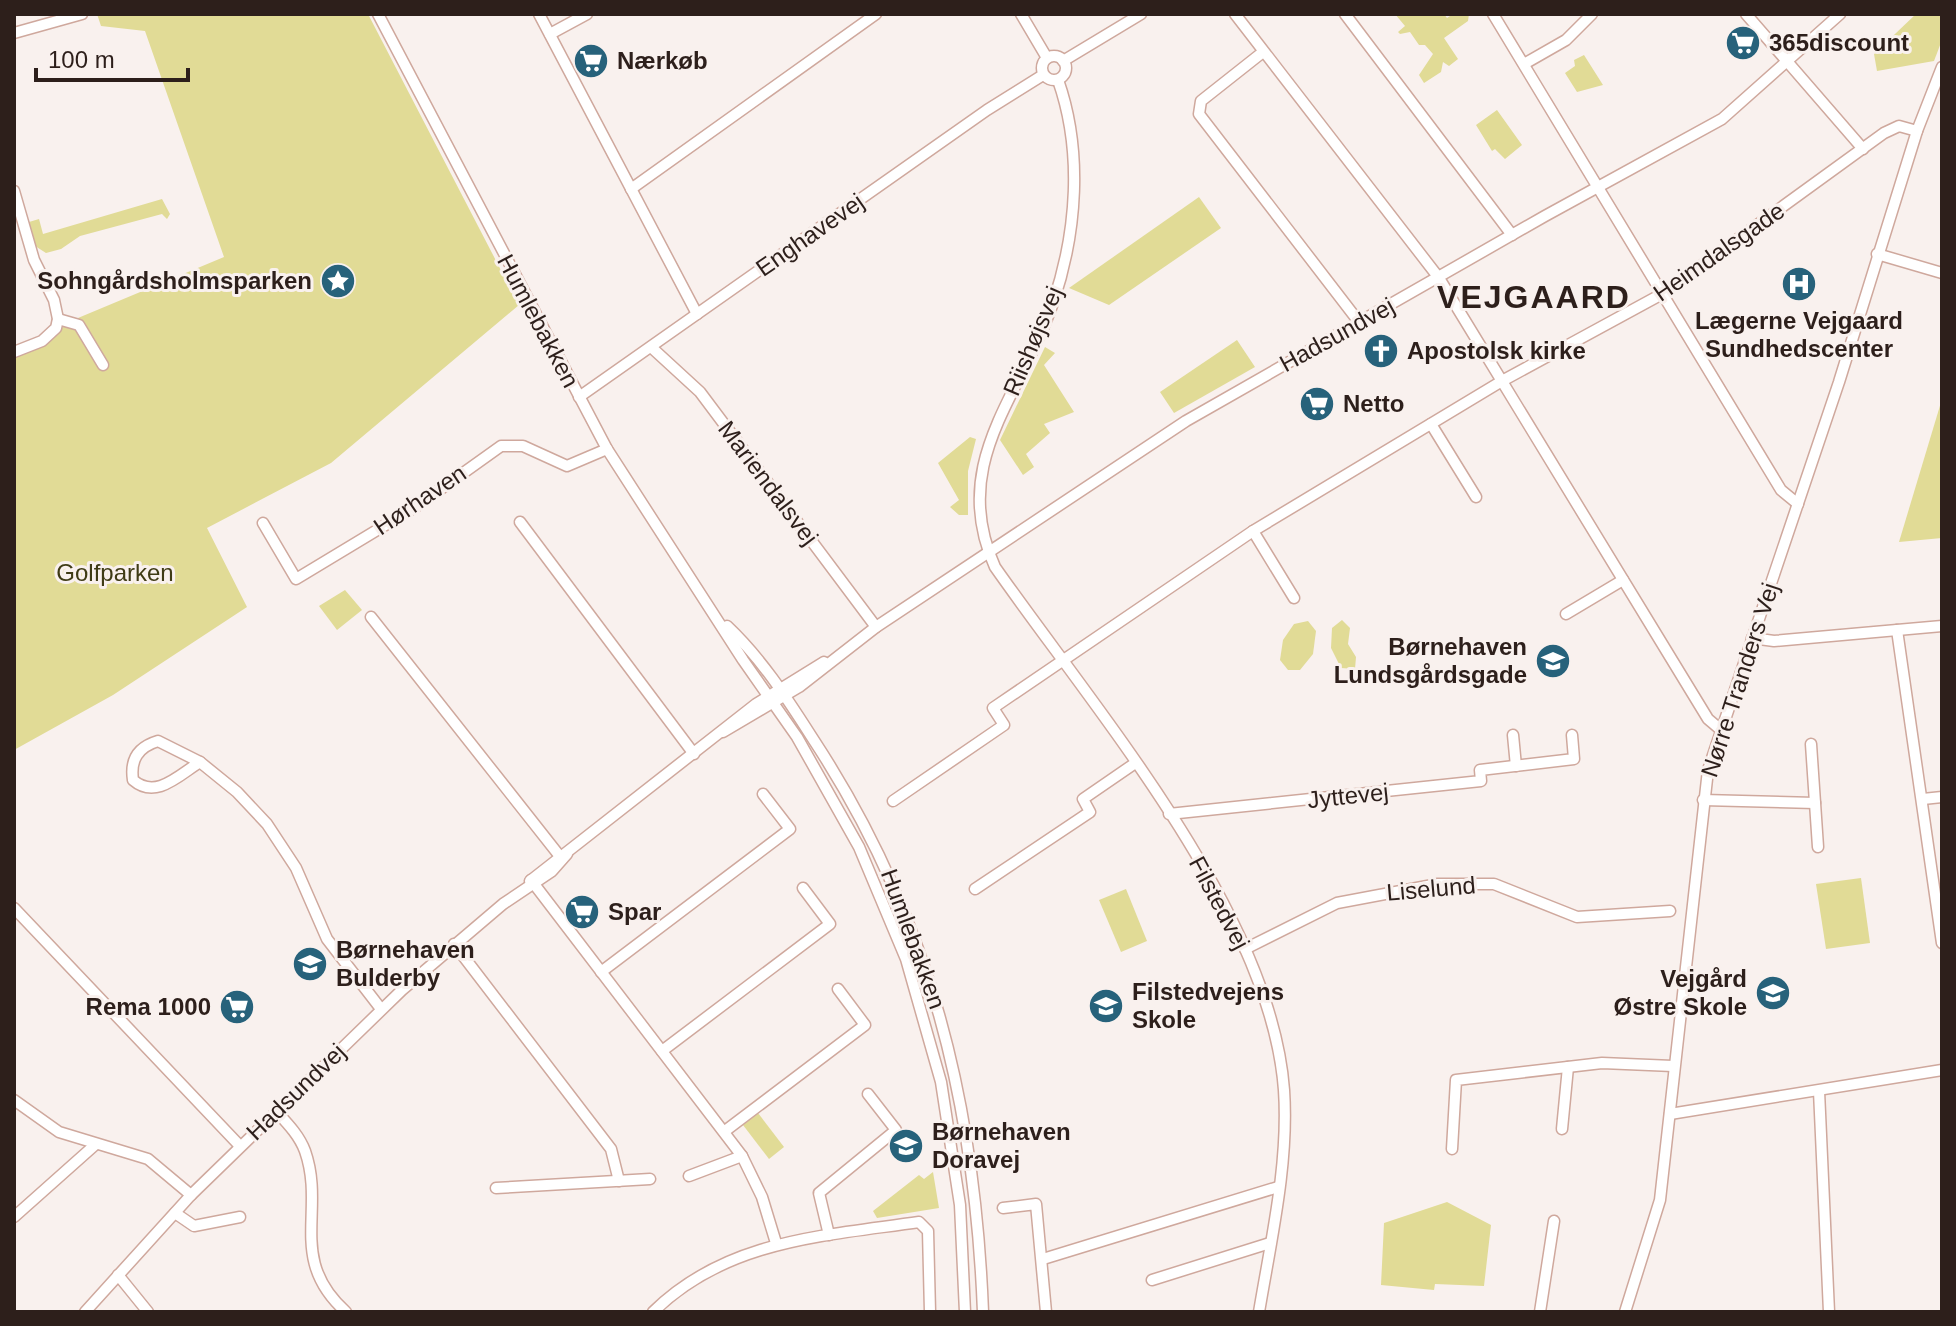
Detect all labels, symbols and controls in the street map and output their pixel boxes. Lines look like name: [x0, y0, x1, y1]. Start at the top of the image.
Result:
supermarket icon: 365discount: [1724, 24, 1762, 62]
place label: 365discount: [1769, 29, 1909, 56]
scale bar: [36, 32, 188, 82]
supermarket icon: Nærkøb: [572, 42, 610, 80]
text: 100 m: [48, 46, 115, 73]
place label: Nærkøb: [617, 47, 708, 74]
street label: Enghavevej: [751, 188, 869, 282]
street label: Heimdalsgade: [1648, 197, 1789, 307]
street label: Humlebakken: [492, 250, 585, 392]
place icon: Sohngårdsholmsparken: [319, 262, 357, 300]
hospital icon: Lægerne Vejgaard Sundhedscenter: [1780, 265, 1818, 303]
place label: Sohngårdsholmsparken: [37, 267, 312, 294]
district label: VEJGAARD: [1437, 279, 1631, 315]
street label: Riishøjsvej: [997, 282, 1068, 399]
street label: Hadsundvej: [1275, 292, 1399, 377]
place label: Lægerne Vejgaard Sundhedscenter: [1695, 307, 1903, 362]
church icon: Apostolsk kirke: [1362, 332, 1400, 370]
place label: Apostolsk kirke: [1407, 337, 1586, 364]
supermarket icon: Netto: [1298, 385, 1336, 423]
place label: Netto: [1343, 390, 1404, 417]
street label: Mariendalsvej: [713, 415, 824, 550]
street label: Hørhaven: [368, 459, 471, 540]
park label: Golfparken: [56, 559, 174, 586]
street label: Nørre Tranders Vej: [1695, 579, 1784, 780]
place label: Børnehaven Lundsgårdsgade: [1334, 633, 1527, 688]
school or university icon: Børnehaven Lundsgårdsgade: [1534, 642, 1572, 680]
street label: Jyttevej: [1306, 778, 1390, 813]
street label: Filstedvej: [1184, 852, 1255, 954]
street label: Humlebakken: [876, 865, 951, 1012]
street label: Liselund: [1385, 871, 1477, 906]
supermarket icon: Spar: [563, 893, 601, 931]
place label: Spar: [608, 898, 661, 925]
place label: Børnehaven Bulderby: [336, 936, 475, 991]
school or university icon: Børnehaven Bulderby: [291, 945, 329, 983]
place label: Vejgård Østre Skole: [1614, 965, 1747, 1020]
school or university icon: Vejgård Østre Skole: [1754, 974, 1792, 1012]
place label: Filstedvejens Skole: [1132, 978, 1284, 1033]
school or university icon: Filstedvejens Skole: [1087, 987, 1125, 1025]
supermarket icon: Rema 1000: [218, 988, 256, 1026]
place label: Rema 1000: [86, 993, 211, 1020]
street label: Hadsundvej: [241, 1038, 351, 1145]
place label: Børnehaven Doravej: [932, 1118, 1071, 1173]
school or university icon: Børnehaven Doravej: [887, 1127, 925, 1165]

